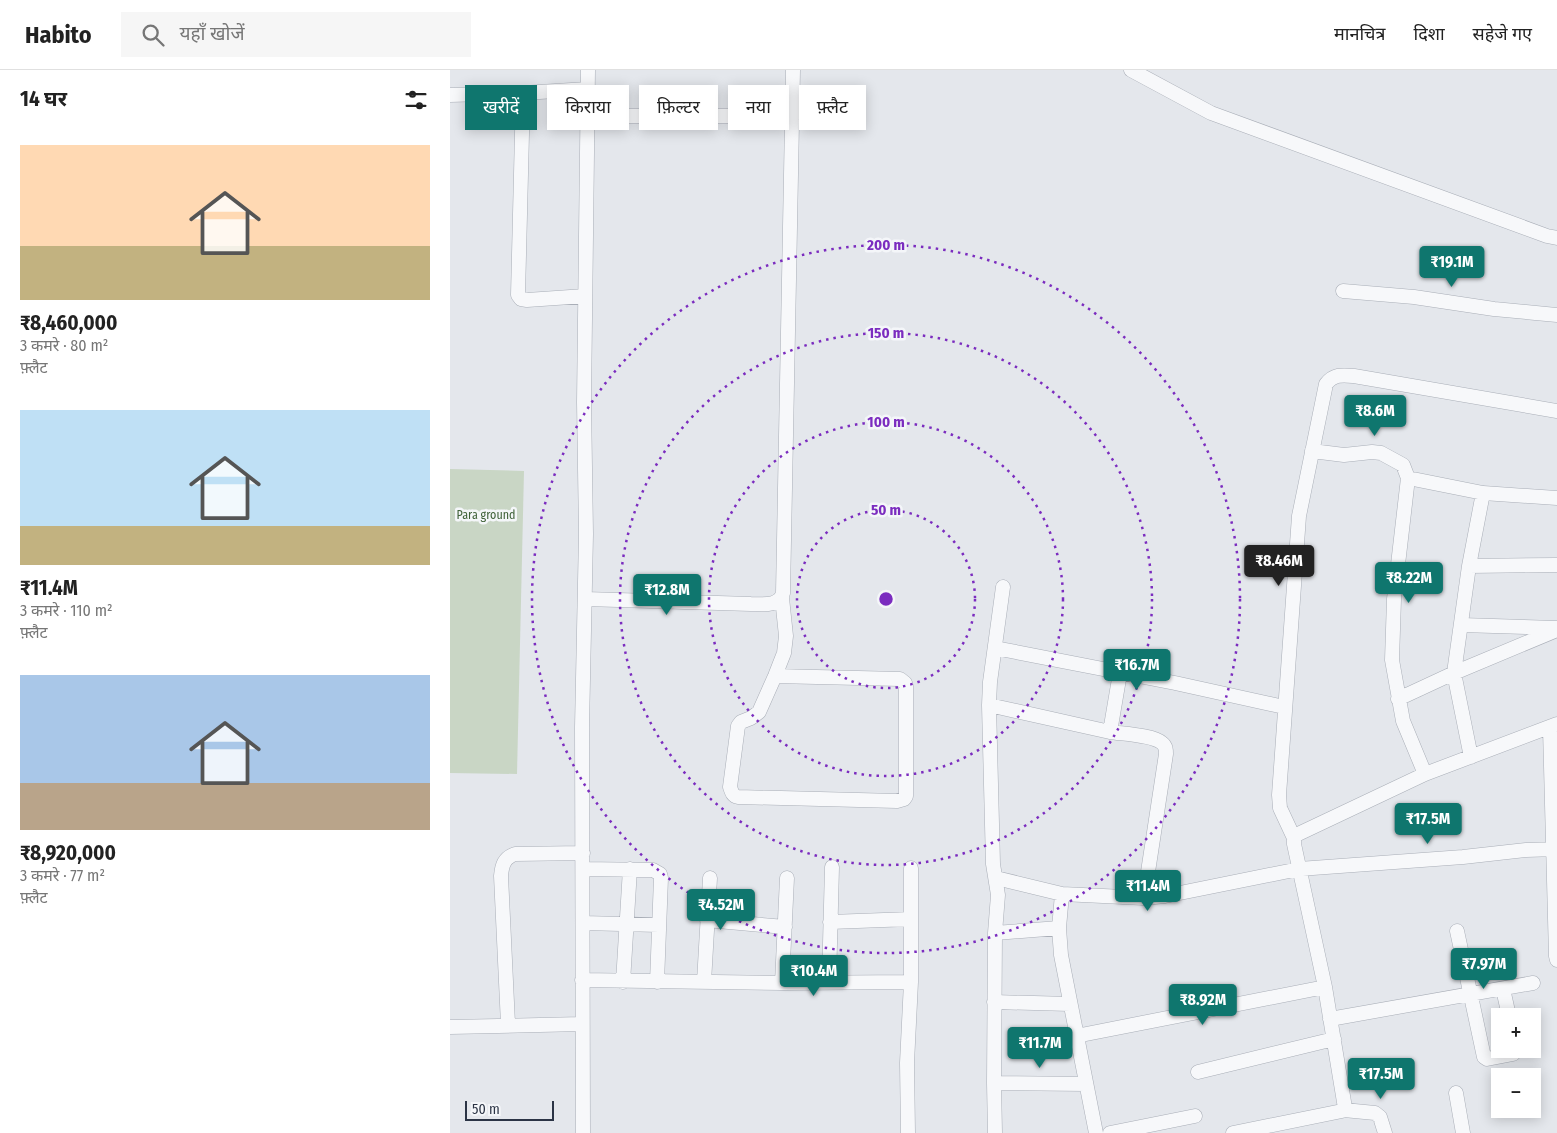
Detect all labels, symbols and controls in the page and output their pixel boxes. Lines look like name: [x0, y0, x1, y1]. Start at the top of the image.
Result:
search box: [121, 12, 471, 57]
text: Habito: [25, 21, 91, 49]
icon: search: [139, 21, 167, 49]
text: यहाँ खोजें: [179, 22, 245, 45]
text: मानचित्र: [1334, 23, 1385, 45]
text: दिशा: [1413, 23, 1445, 45]
text: सहेजे गए: [1473, 23, 1532, 45]
chip: खरीदें: [465, 85, 537, 130]
chip: किराया: [547, 85, 629, 130]
chip: फ़िल्टर: [639, 85, 718, 130]
chip: नया: [728, 85, 789, 130]
chip: फ़्लैट: [799, 85, 866, 130]
text: 14 घर: [20, 86, 67, 112]
icon: filters: [402, 86, 430, 114]
icon: home: [180, 178, 270, 268]
text: 200 m: [866, 236, 905, 254]
pin: ₹19.1M: [1411, 246, 1493, 288]
text: ₹19.1M: [1430, 252, 1474, 271]
text: ₹8,460,000: [20, 310, 118, 336]
text: 150 m: [868, 324, 904, 342]
text: 3 कमरे · 80 m²: [20, 336, 108, 355]
text: फ़्लैट: [20, 358, 48, 377]
pin: ₹8.6M: [1340, 394, 1410, 437]
text: ₹8.6M: [1355, 401, 1395, 420]
text: 100 m: [867, 413, 905, 431]
icon: home: [180, 443, 270, 533]
text: 50 m: [871, 501, 901, 519]
park label: Para ground: [457, 508, 515, 522]
pin: ₹8.46M: [1238, 544, 1320, 587]
text: ₹8.46M: [1255, 551, 1303, 570]
pin: ₹8.22M: [1368, 562, 1450, 604]
text: ₹8.22M: [1386, 568, 1432, 587]
pin: ₹12.8M: [626, 574, 708, 616]
text: ₹11.4M: [20, 575, 78, 601]
text: ₹12.8M: [644, 580, 690, 599]
centre of rings: [877, 590, 895, 608]
text: 3 कमरे · 110 m²: [20, 601, 113, 620]
text: फ़्लैट: [20, 623, 48, 642]
pin: ₹16.7M: [1096, 648, 1178, 691]
text: ₹16.7M: [1115, 655, 1159, 674]
icon: home: [180, 708, 270, 798]
pin: ₹17.5M: [1387, 802, 1469, 845]
text: ₹17.5M: [1406, 809, 1450, 828]
text: ₹8,920,000: [20, 840, 116, 866]
text: 3 कमरे · 77 m²: [20, 866, 105, 885]
pin: ₹11.4M: [1107, 870, 1189, 912]
text: ₹11.4M: [1126, 876, 1170, 895]
text: फ़्लैट: [20, 888, 48, 907]
pin: ₹4.52M: [680, 888, 762, 931]
text: ₹4.52M: [698, 895, 744, 914]
pin: ₹7.97M: [1443, 948, 1525, 990]
pin: ₹10.4M: [773, 954, 855, 997]
text: ₹7.97M: [1462, 954, 1506, 973]
text: ₹10.4M: [791, 961, 837, 980]
pin: ₹8.92M: [1162, 984, 1244, 1026]
text: ₹8.92M: [1180, 990, 1226, 1009]
map controls: [1491, 1008, 1541, 1118]
button: +: [1491, 1008, 1541, 1058]
pin: ₹11.7M: [999, 1026, 1081, 1069]
text: ₹11.7M: [1018, 1033, 1062, 1052]
pin: ₹17.5M: [1340, 1058, 1422, 1100]
text: ₹17.5M: [1359, 1064, 1403, 1083]
button: −: [1491, 1068, 1541, 1118]
scale bar: [465, 1098, 554, 1121]
text: 50 m: [472, 1101, 500, 1118]

